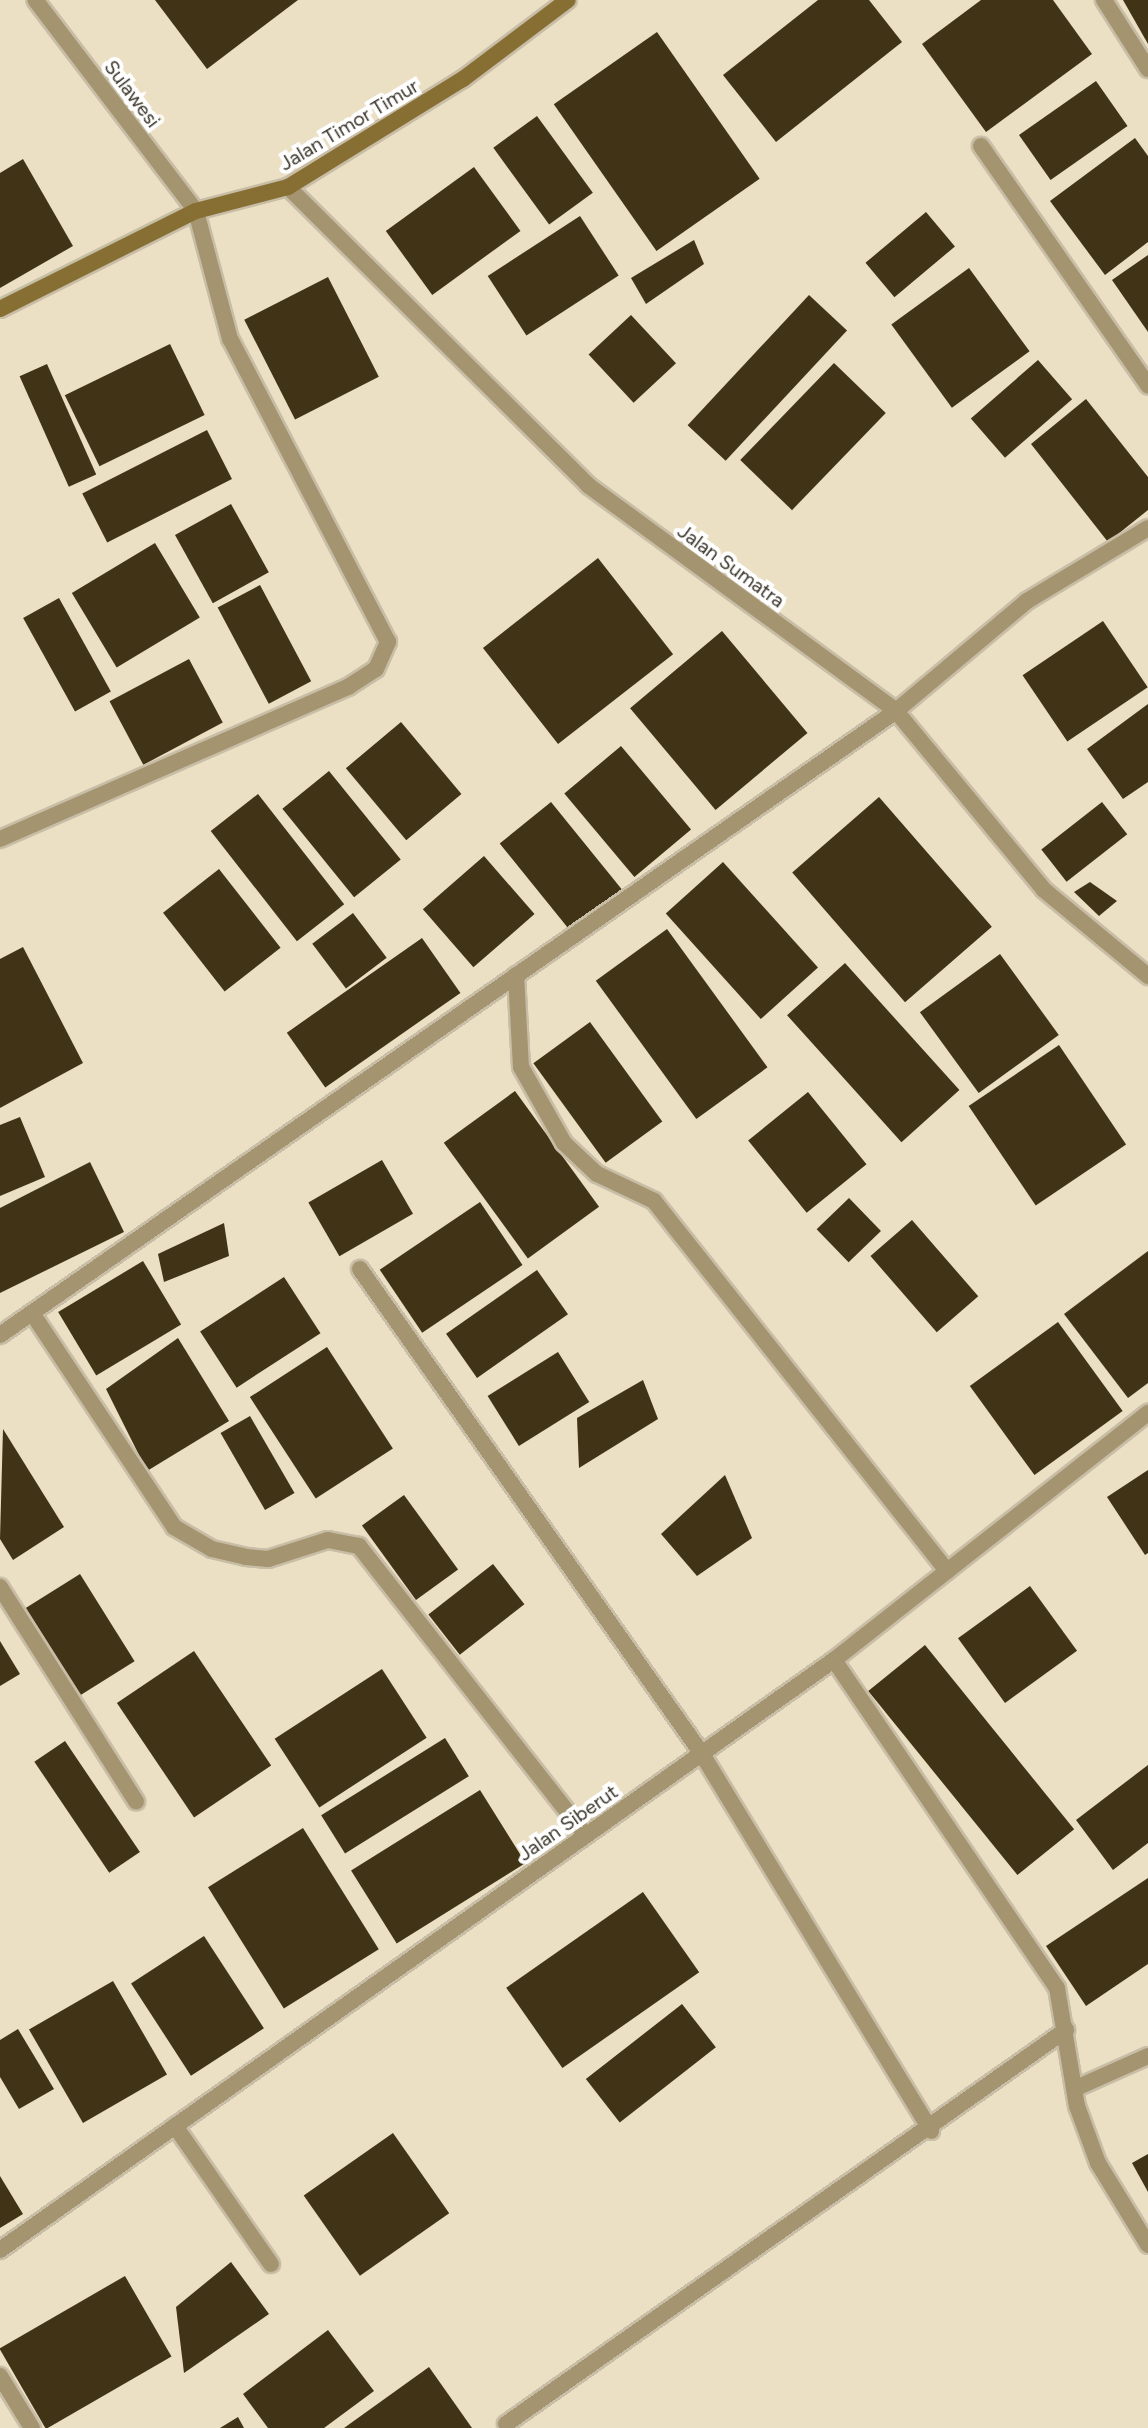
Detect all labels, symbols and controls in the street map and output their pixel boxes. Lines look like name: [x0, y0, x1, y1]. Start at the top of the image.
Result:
street label: Sulawesi: [99, 56, 165, 132]
street label: Jalan Timor Timur: [275, 74, 423, 176]
street label: Jalan Sumatra: [673, 519, 789, 613]
street label: Jalan Siberut: [514, 1780, 622, 1866]

